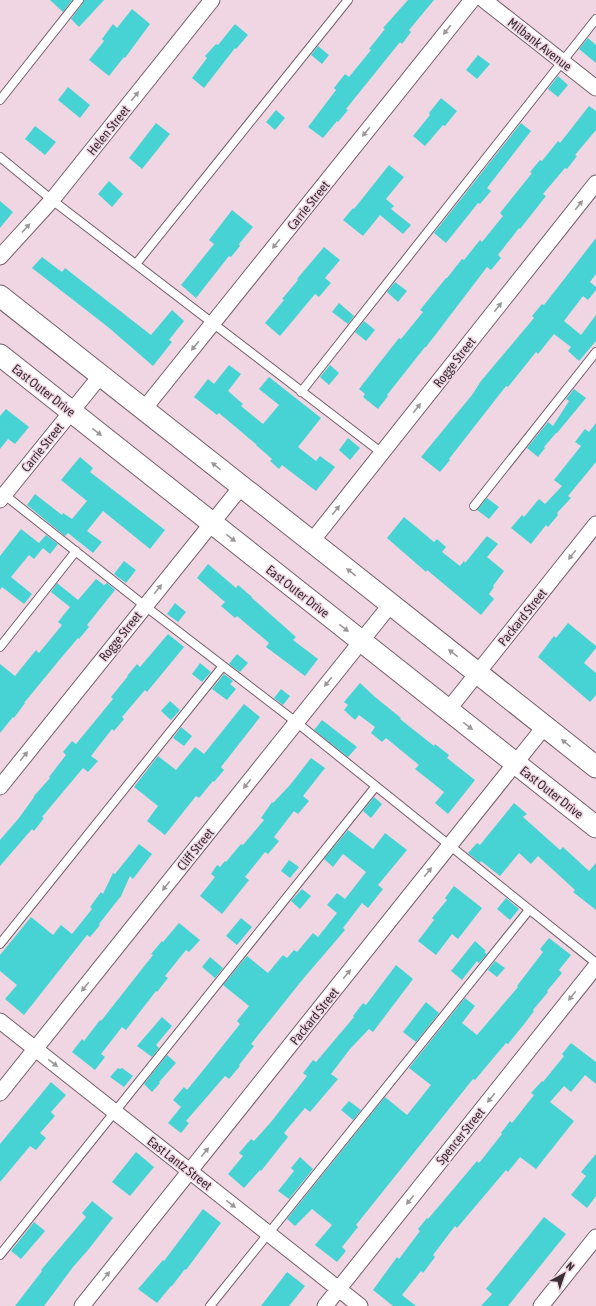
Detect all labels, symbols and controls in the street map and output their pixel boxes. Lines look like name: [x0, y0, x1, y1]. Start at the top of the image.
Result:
street label: Milbank Avenue: [505, 15, 575, 74]
one-way arrow: [443, 25, 452, 36]
one-way arrow: [131, 90, 140, 101]
street label: Helen Street: [84, 102, 133, 158]
one-way arrow: [362, 126, 370, 137]
street label: Carrie Street: [284, 178, 333, 233]
one-way arrow: [575, 199, 583, 210]
one-way arrow: [21, 224, 30, 233]
one-way arrow: [271, 239, 280, 250]
one-way arrow: [494, 301, 502, 312]
street label: Rogge Street: [430, 334, 479, 390]
one-way arrow: [190, 340, 199, 351]
street label: East Outer Drive: [9, 361, 78, 420]
one-way arrow: [413, 403, 422, 414]
street label: Carrie Street: [18, 420, 67, 475]
one-way arrow: [91, 427, 102, 436]
one-way arrow: [210, 462, 221, 471]
one-way arrow: [332, 505, 341, 515]
one-way arrow: [226, 534, 237, 543]
one-way arrow: [567, 549, 576, 560]
street label: East Outer Drive: [263, 562, 332, 621]
one-way arrow: [346, 568, 356, 577]
one-way arrow: [154, 584, 162, 595]
street label: Packard Street: [495, 586, 550, 649]
street label: Rogge Street: [96, 608, 145, 664]
one-way arrow: [339, 623, 350, 632]
one-way arrow: [447, 649, 458, 657]
one-way arrow: [324, 677, 332, 688]
one-way arrow: [463, 721, 474, 730]
one-way arrow: [560, 738, 571, 747]
one-way arrow: [20, 751, 29, 762]
street label: East Outer Drive: [517, 763, 586, 822]
one-way arrow: [243, 779, 251, 790]
street label: Cliff Street: [174, 825, 217, 873]
one-way arrow: [424, 867, 433, 878]
one-way arrow: [161, 880, 170, 891]
one-way arrow: [343, 968, 352, 979]
one-way arrow: [80, 982, 89, 993]
street label: Packard Street: [287, 985, 342, 1048]
one-way arrow: [567, 991, 576, 1002]
one-way arrow: [47, 1058, 58, 1067]
one-way arrow: [486, 1093, 495, 1103]
street label: Spencer Street: [433, 1105, 488, 1168]
street label: East Lantz Street: [144, 1134, 215, 1193]
one-way arrow: [200, 1147, 209, 1158]
one-way arrow: [405, 1194, 414, 1205]
one-way arrow: [226, 1200, 237, 1208]
north arrow: [544, 1254, 584, 1294]
text: N: [564, 1260, 577, 1273]
one-way arrow: [102, 1270, 111, 1281]

